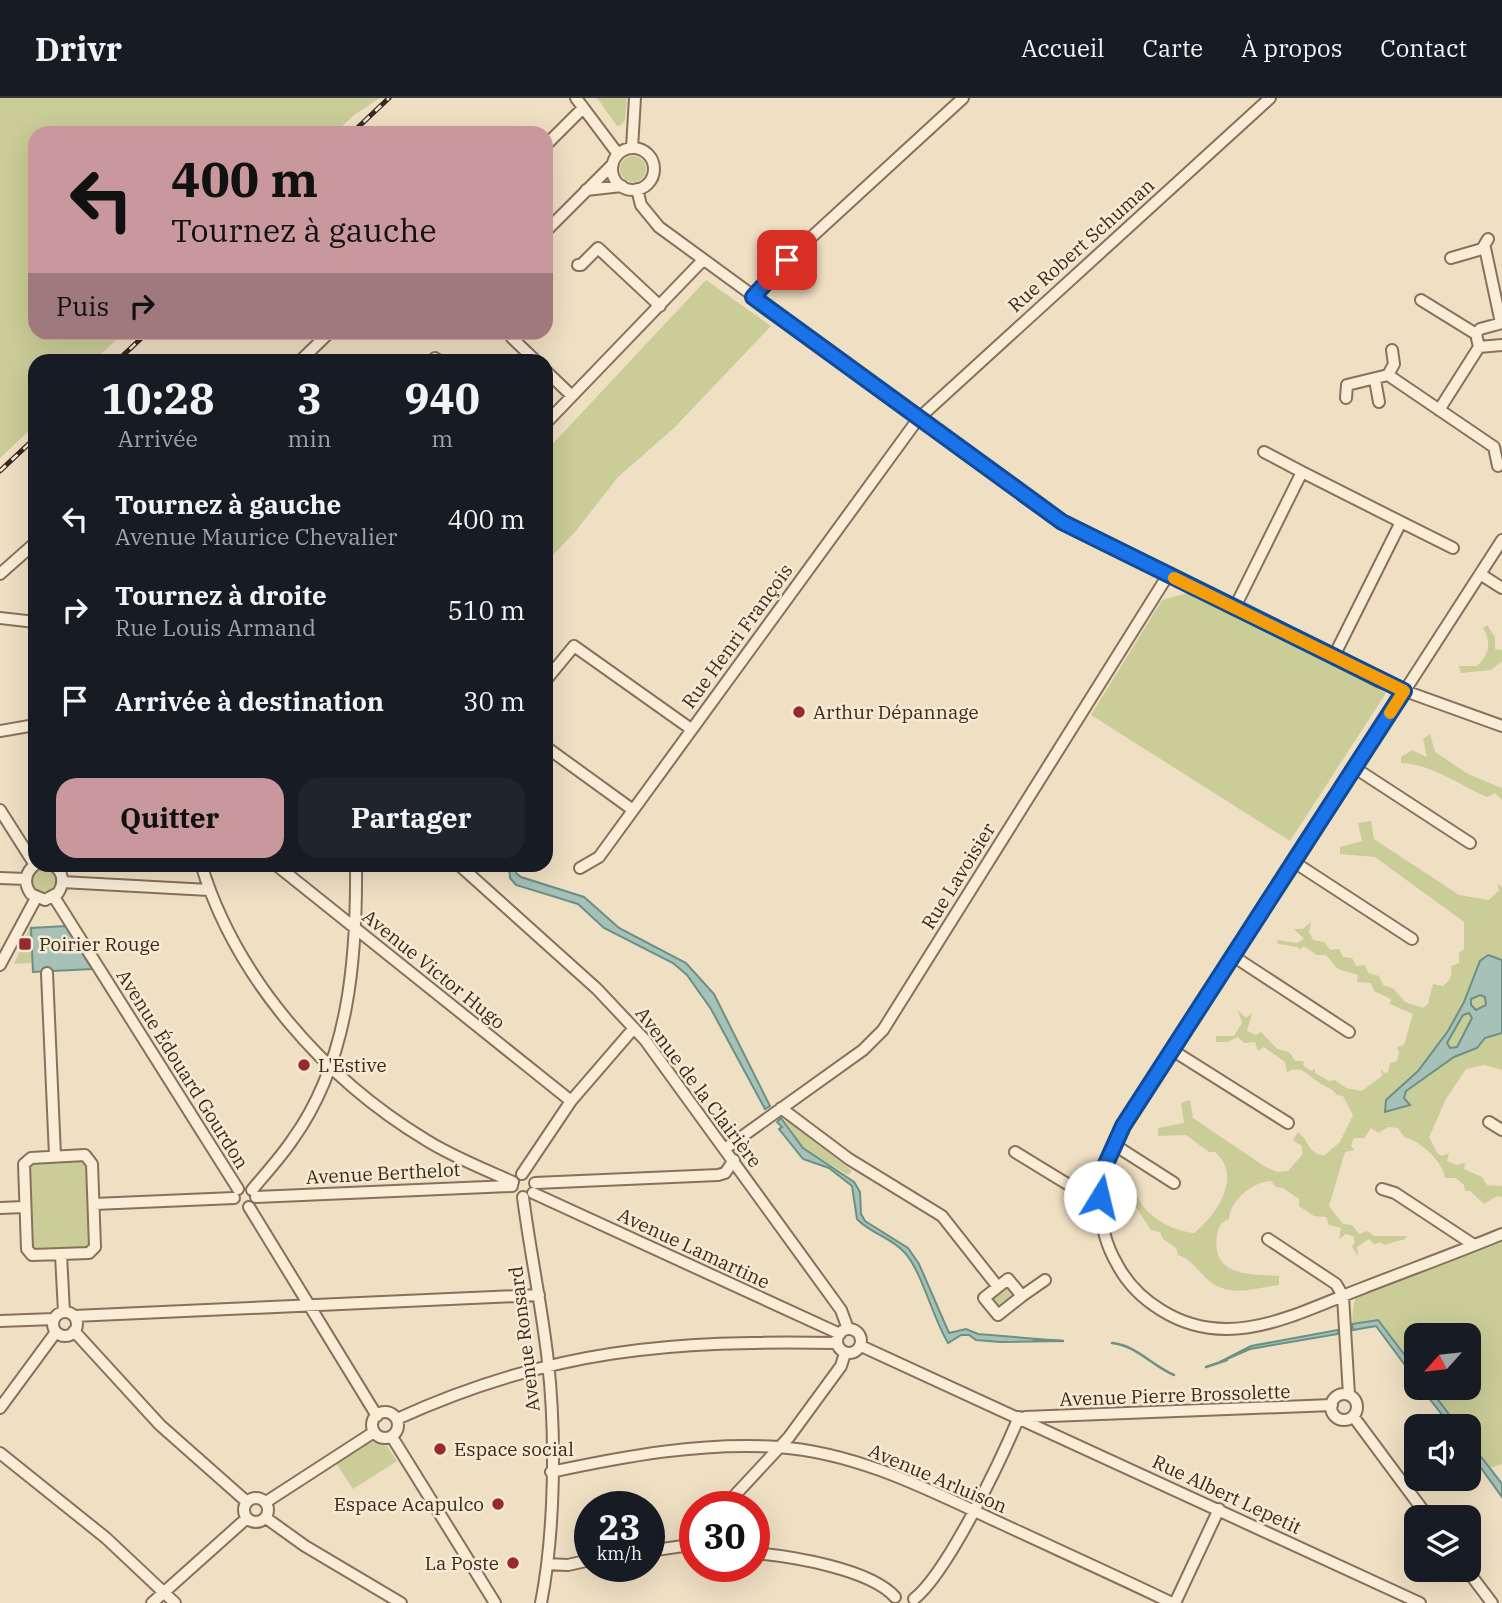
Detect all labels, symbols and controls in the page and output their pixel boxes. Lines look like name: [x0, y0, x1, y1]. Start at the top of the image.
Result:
text: Drivr: [35, 27, 122, 70]
text: Accueil: [1021, 32, 1105, 64]
text: Carte: [1143, 32, 1203, 64]
text: À propos: [1241, 32, 1342, 64]
text: Contact: [1380, 32, 1467, 64]
text: 400 m: [171, 147, 318, 210]
icon: left: [56, 154, 147, 245]
street label: Rue Robert Schuman: [1003, 173, 1159, 317]
text: Tournez à gauche: [171, 209, 437, 251]
pin: [757, 230, 817, 290]
icon: arrive: [768, 241, 806, 279]
icon: right: [123, 287, 161, 325]
text: Puis: [56, 289, 109, 323]
text: 10:28: [101, 371, 215, 426]
text: 3: [297, 371, 322, 426]
text: 940: [404, 371, 480, 426]
text: Arrivée: [118, 423, 198, 453]
text: min: [288, 423, 331, 453]
text: m: [431, 423, 453, 453]
text: Tournez à gauche: [115, 487, 341, 521]
icon: left: [56, 500, 94, 538]
text: 400 m: [447, 502, 525, 536]
text: Avenue Maurice Chevalier: [115, 521, 397, 551]
street label: Rue Henri François: [676, 559, 798, 713]
text: Tournez à droite: [115, 578, 327, 612]
icon: right: [56, 591, 94, 629]
text: 510 m: [447, 593, 525, 627]
text: Rue Louis Armand: [115, 612, 316, 642]
icon: arrive: [56, 682, 94, 720]
text: Arrivée à destination: [115, 684, 384, 718]
text: 30 m: [463, 684, 525, 718]
place label: Arthur Dépannage: [813, 700, 979, 724]
marker: Arthur Dépannage: [791, 704, 807, 720]
button: Quitter: [56, 778, 284, 858]
button: Partager: [298, 778, 525, 858]
street label: Rue Lavoisier: [916, 818, 1001, 934]
street label: Avenue Victor Hugo: [358, 904, 510, 1034]
place label: Poirier Rouge: [39, 932, 160, 956]
marker: Poirier Rouge: [17, 936, 33, 952]
street label: Avenue Édouard Gourdon: [112, 965, 254, 1173]
street label: Avenue de la Clairière: [631, 1002, 767, 1172]
place label: L'Estive: [318, 1053, 387, 1077]
marker: L'Estive: [296, 1057, 312, 1073]
street label: Avenue Berthelot: [305, 1157, 461, 1189]
position arrow: [1063, 1160, 1137, 1234]
street label: Avenue Lamartine: [614, 1202, 774, 1294]
street label: Avenue Ronsard: [503, 1265, 545, 1413]
north arrow: [1404, 1323, 1480, 1400]
map controls: [1404, 1323, 1481, 1582]
street label: Avenue Pierre Brossolette: [1059, 1379, 1291, 1411]
button: sound: [1404, 1414, 1481, 1491]
place label: Espace social: [454, 1437, 574, 1461]
street label: Avenue Arluison: [865, 1438, 1011, 1518]
marker: Espace social: [432, 1441, 448, 1457]
street label: Rue Albert Lepetit: [1149, 1449, 1306, 1539]
speed limit sign: 30: [679, 1491, 770, 1582]
place label: Espace Acapulco: [334, 1492, 484, 1516]
marker: Espace Acapulco: [490, 1496, 506, 1512]
text: 23: [598, 1504, 641, 1550]
button: layers: [1404, 1505, 1481, 1582]
text: km/h: [597, 1542, 642, 1565]
place label: La Poste: [425, 1551, 499, 1575]
marker: La Poste: [505, 1555, 521, 1571]

